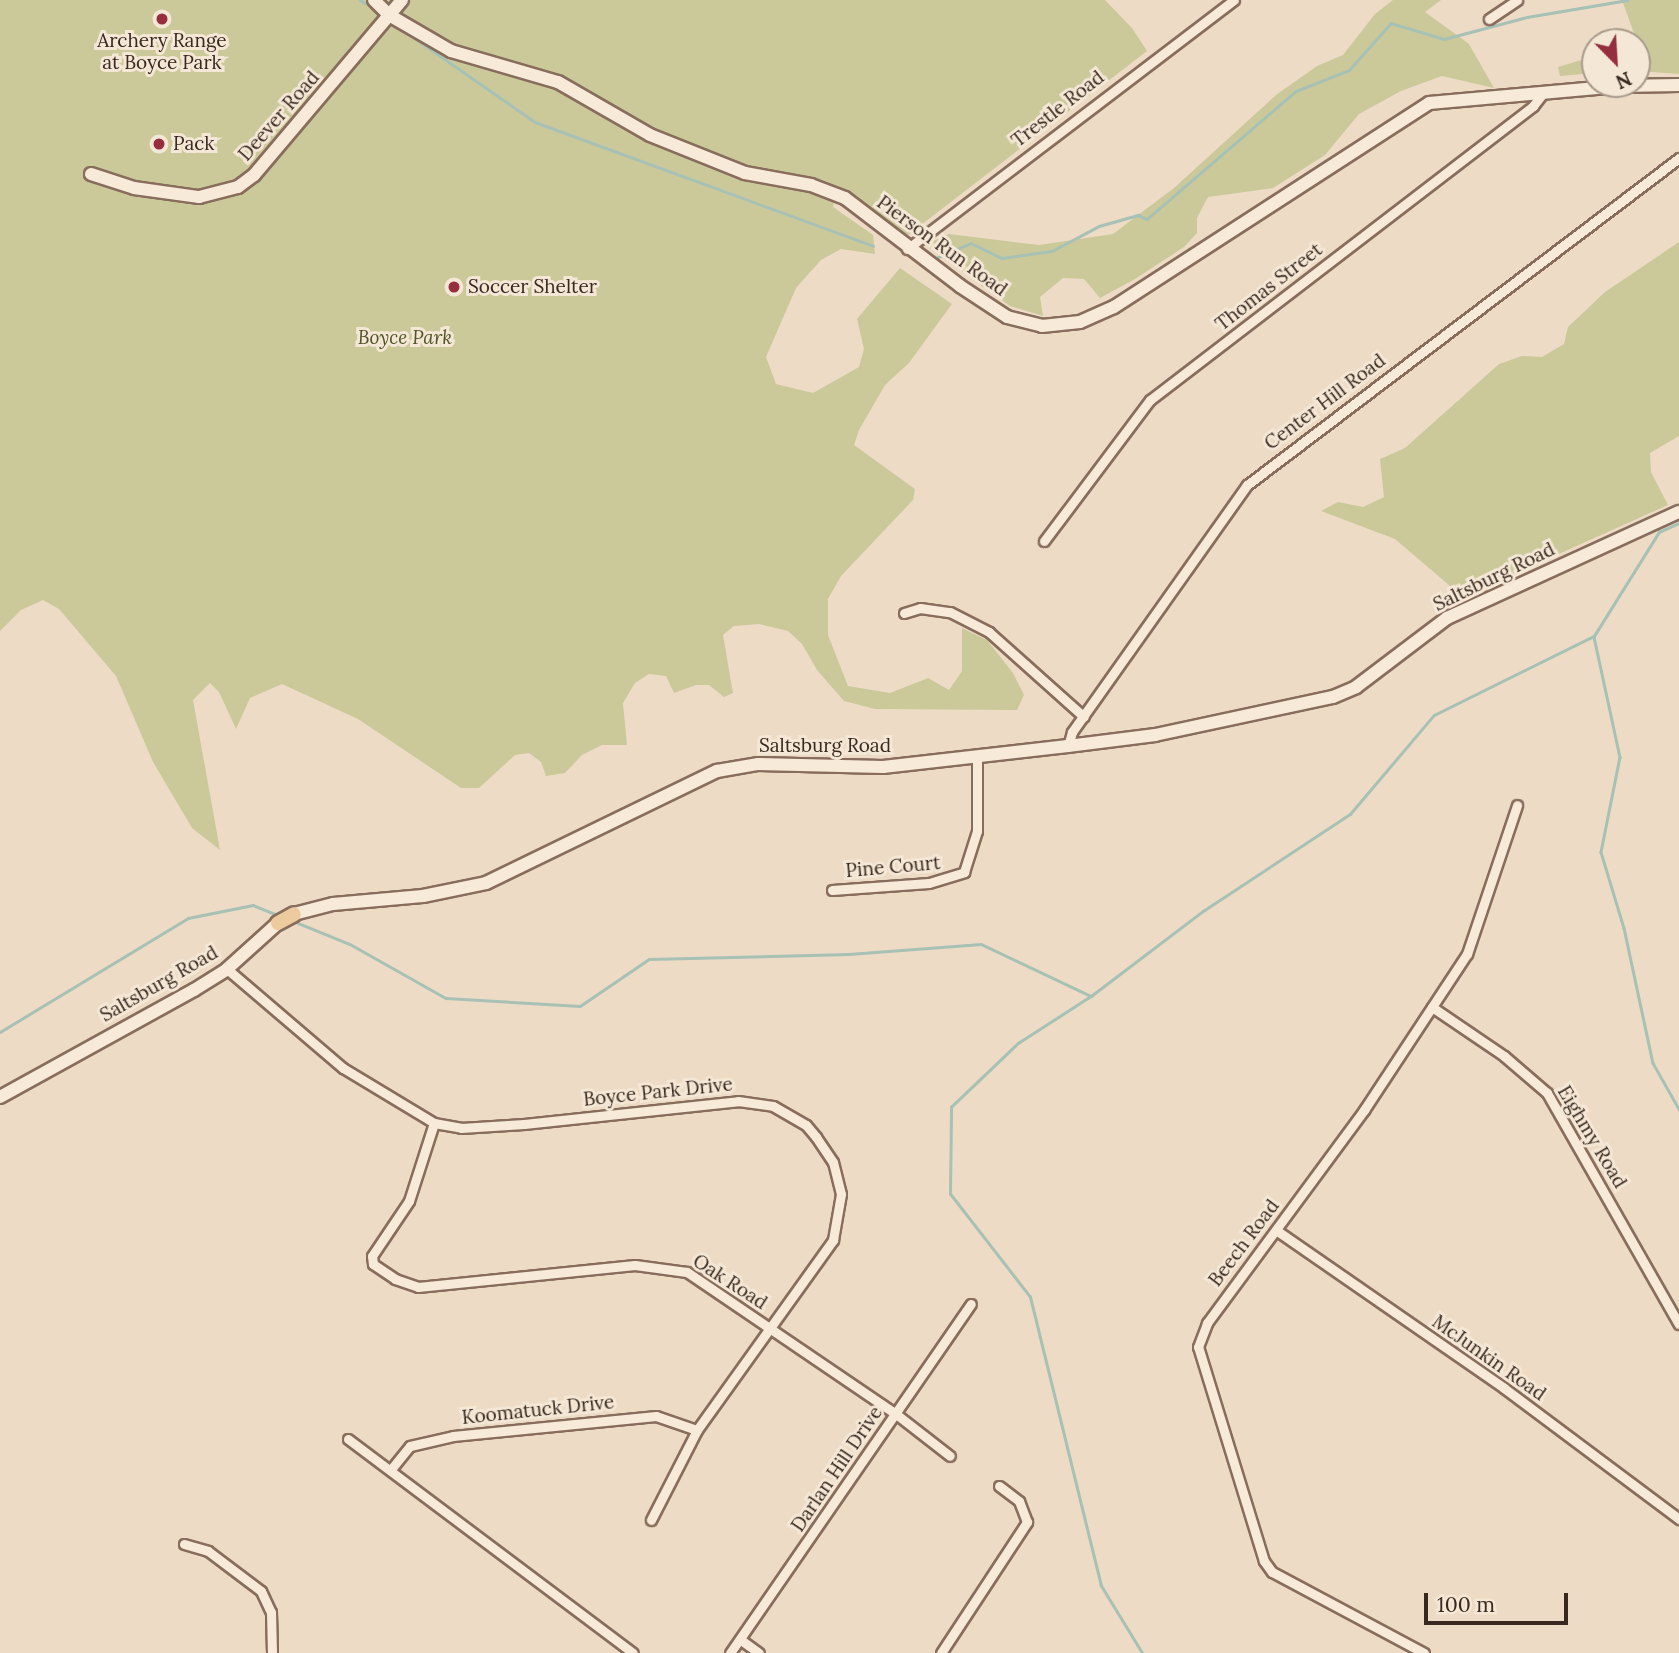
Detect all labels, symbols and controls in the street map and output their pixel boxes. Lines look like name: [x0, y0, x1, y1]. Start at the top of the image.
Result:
marker: Archery Range at Boyce Park: [154, 11, 170, 27]
north arrow: [1581, 28, 1651, 98]
place label: Archery Range at Boyce Park: [97, 30, 227, 74]
street label: Deever Road: [234, 66, 324, 166]
street label: Trestle Road: [1007, 66, 1109, 152]
text: N: [1612, 66, 1635, 94]
place label: Pack: [173, 133, 214, 155]
marker: Pack: [151, 136, 167, 152]
street label: Pierson Run Road: [872, 191, 1012, 301]
street label: Thomas Street: [1211, 238, 1327, 336]
place label: Soccer Shelter: [468, 276, 597, 298]
marker: Soccer Shelter: [446, 279, 462, 295]
park label: Boyce Park: [358, 327, 452, 349]
street label: Center Hill Road: [1260, 349, 1390, 455]
street label: Saltsburg Road: [1430, 538, 1558, 616]
street label: Saltsburg Road: [759, 735, 891, 757]
street label: Pine Court: [845, 851, 941, 883]
street label: Saltsburg Road: [96, 941, 222, 1027]
street label: Boyce Park Drive: [582, 1073, 734, 1111]
street label: Eighmy Road: [1552, 1082, 1632, 1192]
street label: Beech Road: [1204, 1195, 1284, 1291]
street label: Oak Road: [688, 1250, 772, 1314]
street label: McJunkin Road: [1428, 1310, 1550, 1406]
street label: Koomatuck Drive: [461, 1391, 615, 1429]
street label: Darlan Hill Drive: [787, 1402, 887, 1536]
scale bar: [1427, 1580, 1570, 1624]
text: 100 m: [1437, 1591, 1495, 1618]

